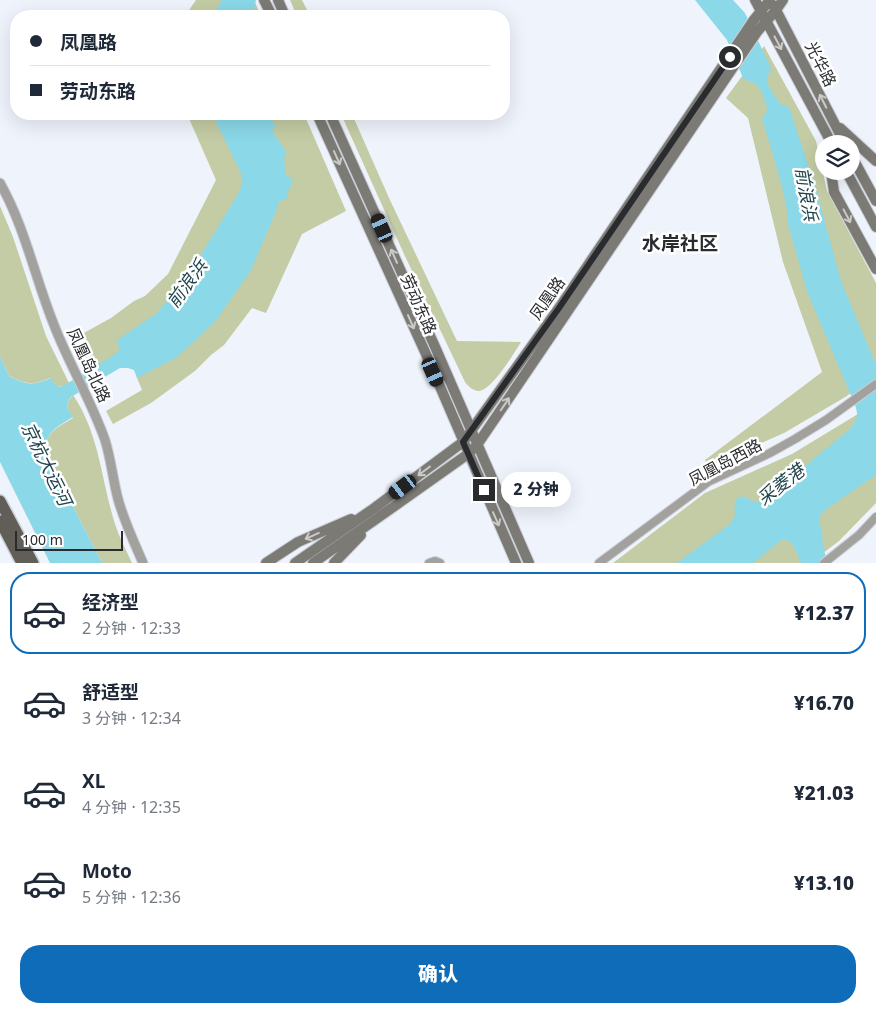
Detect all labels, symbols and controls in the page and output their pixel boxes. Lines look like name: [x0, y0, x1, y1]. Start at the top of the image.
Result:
text: 凤凰路: [60, 29, 117, 55]
one-way arrow: [774, 35, 783, 50]
street label: 光华路: [800, 38, 842, 90]
route start: [719, 46, 741, 68]
text: 劳动东路: [60, 78, 136, 104]
one-way arrow: [818, 93, 828, 108]
map controls: [815, 135, 860, 180]
button: layers: [815, 135, 860, 180]
one-way arrow: [333, 150, 342, 165]
water label: 前浪浜: [790, 165, 824, 224]
one-way arrow: [843, 209, 853, 223]
car: [369, 211, 394, 245]
district label: 水岸社区: [642, 230, 718, 256]
one-way arrow: [389, 249, 399, 264]
water label: 前浪浜: [161, 253, 213, 312]
street label: 劳动东路: [396, 270, 442, 338]
street label: 凤凰路: [524, 272, 570, 324]
one-way arrow: [407, 314, 417, 329]
street label: 凤凰岛北路: [62, 324, 116, 406]
car: [420, 355, 445, 389]
one-way arrow: [500, 398, 510, 412]
water label: 京杭大运河: [16, 418, 79, 512]
street label: 凤凰岛西路: [685, 434, 765, 490]
water label: 采菱港: [752, 456, 811, 510]
one-way arrow: [417, 466, 431, 476]
car: [386, 472, 419, 502]
callout: 2 分钟: [502, 472, 572, 508]
text: 2 分钟: [513, 478, 559, 500]
route end: [473, 479, 495, 501]
one-way arrow: [492, 511, 502, 526]
scale bar: [15, 528, 122, 551]
text: 100 m: [22, 530, 63, 549]
one-way arrow: [305, 531, 320, 541]
text: 经济型: [82, 589, 139, 615]
icon: car: [22, 591, 67, 636]
text: ¥12.37: [794, 600, 854, 626]
text: 2 分钟 · 12:33: [82, 617, 181, 639]
text: 舒适型: [82, 679, 139, 705]
icon: car: [22, 681, 67, 726]
text: ¥16.70: [794, 690, 854, 716]
text: 3 分钟 · 12:34: [82, 707, 181, 729]
text: XL: [82, 768, 105, 794]
icon: car: [22, 771, 67, 816]
text: ¥21.03: [794, 780, 854, 806]
text: 4 分钟 · 12:35: [82, 796, 181, 818]
text: Moto: [82, 858, 132, 884]
icon: car: [22, 861, 67, 906]
text: ¥13.10: [794, 870, 854, 896]
text: 5 分钟 · 12:36: [82, 886, 181, 908]
button: 确认: [20, 945, 856, 1003]

